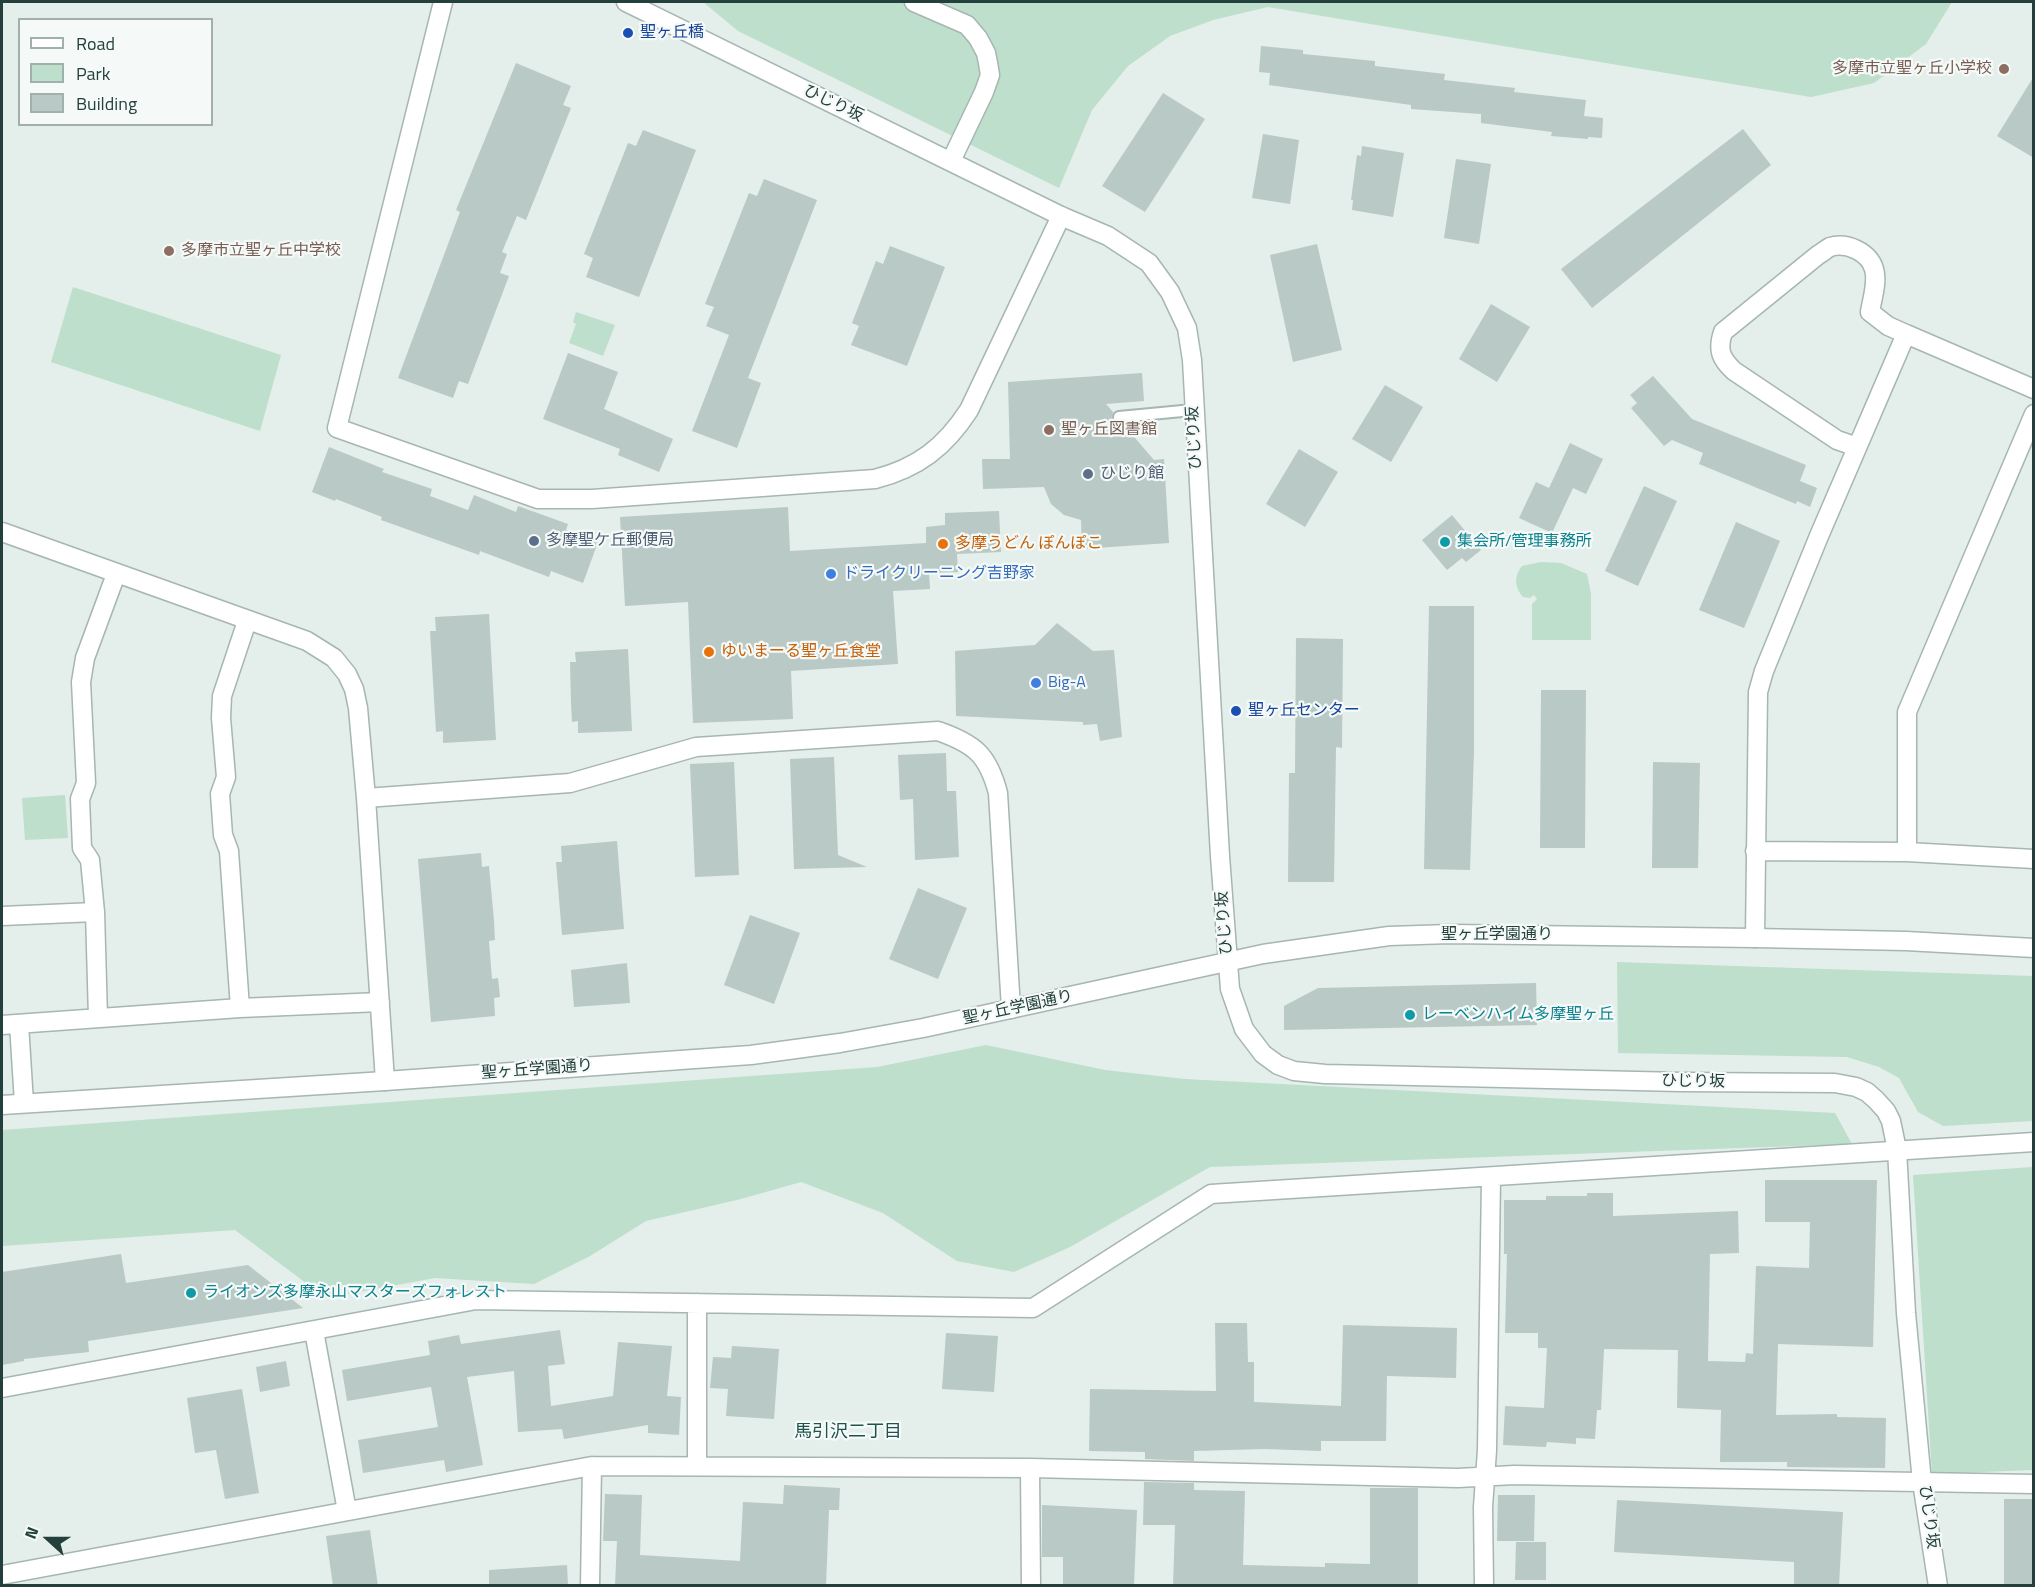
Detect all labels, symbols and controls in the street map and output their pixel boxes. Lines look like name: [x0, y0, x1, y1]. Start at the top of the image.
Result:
legend: [18, 18, 213, 126]
place label: 聖ヶ丘橋: [640, 23, 704, 43]
marker: 聖ヶ丘橋: [621, 26, 635, 40]
text: Road: [76, 30, 115, 57]
place label: 多摩市立聖ヶ丘小学校: [1832, 59, 1992, 79]
text: Park: [76, 60, 110, 87]
marker: 多摩市立聖ヶ丘小学校: [1997, 62, 2011, 76]
street label: ひじり坂: [800, 81, 866, 127]
text: Building: [76, 90, 137, 117]
place label: 多摩市立聖ヶ丘中学校: [181, 241, 341, 261]
marker: 多摩市立聖ヶ丘中学校: [162, 244, 176, 258]
street label: ひじり坂: [1184, 406, 1206, 470]
place label: 聖ヶ丘図書館: [1061, 420, 1157, 440]
marker: 聖ヶ丘図書館: [1042, 423, 1056, 437]
place label: ひじり館: [1100, 464, 1164, 484]
marker: ひじり館: [1081, 467, 1095, 481]
place label: 多摩聖ケ丘郵便局: [546, 531, 674, 551]
place label: 集会所/管理事務所: [1457, 532, 1592, 552]
marker: 多摩聖ケ丘郵便局: [527, 534, 541, 548]
place label: 多摩うどん ぽんぽこ: [955, 534, 1103, 554]
marker: 集会所/管理事務所: [1438, 535, 1452, 549]
marker: 多摩うどん ぽんぽこ: [936, 537, 950, 551]
place label: ドライクリーニング吉野家: [843, 564, 1035, 584]
marker: ドライクリーニング吉野家: [824, 567, 838, 581]
place label: ゆいまーる聖ヶ丘食堂: [721, 642, 881, 662]
marker: ゆいまーる聖ヶ丘食堂: [702, 645, 716, 659]
place label: Big-A: [1048, 673, 1086, 693]
marker: Big-A: [1029, 676, 1043, 690]
place label: 聖ヶ丘センター: [1248, 701, 1360, 721]
marker: 聖ヶ丘センター: [1229, 704, 1243, 718]
street label: ひじり坂: [1213, 890, 1237, 956]
street label: 聖ヶ丘学園通り: [1441, 925, 1553, 945]
street label: 聖ヶ丘学園通り: [961, 987, 1075, 1029]
place label: レーベンハイム多摩聖ヶ丘: [1422, 1005, 1614, 1025]
marker: レーベンハイム多摩聖ヶ丘: [1403, 1008, 1417, 1022]
street label: 聖ヶ丘学園通り: [480, 1057, 594, 1083]
street label: ひじり坂: [1661, 1072, 1725, 1092]
place label: ライオンズ多摩永山マスターズフォレスト: [203, 1283, 507, 1303]
marker: ライオンズ多摩永山マスターズフォレスト: [184, 1286, 198, 1300]
district label: 馬引沢二丁目: [794, 1422, 902, 1444]
street label: ひじり坂: [1914, 1484, 1942, 1550]
north arrow: [18, 1509, 78, 1569]
text: N: [18, 1523, 44, 1542]

